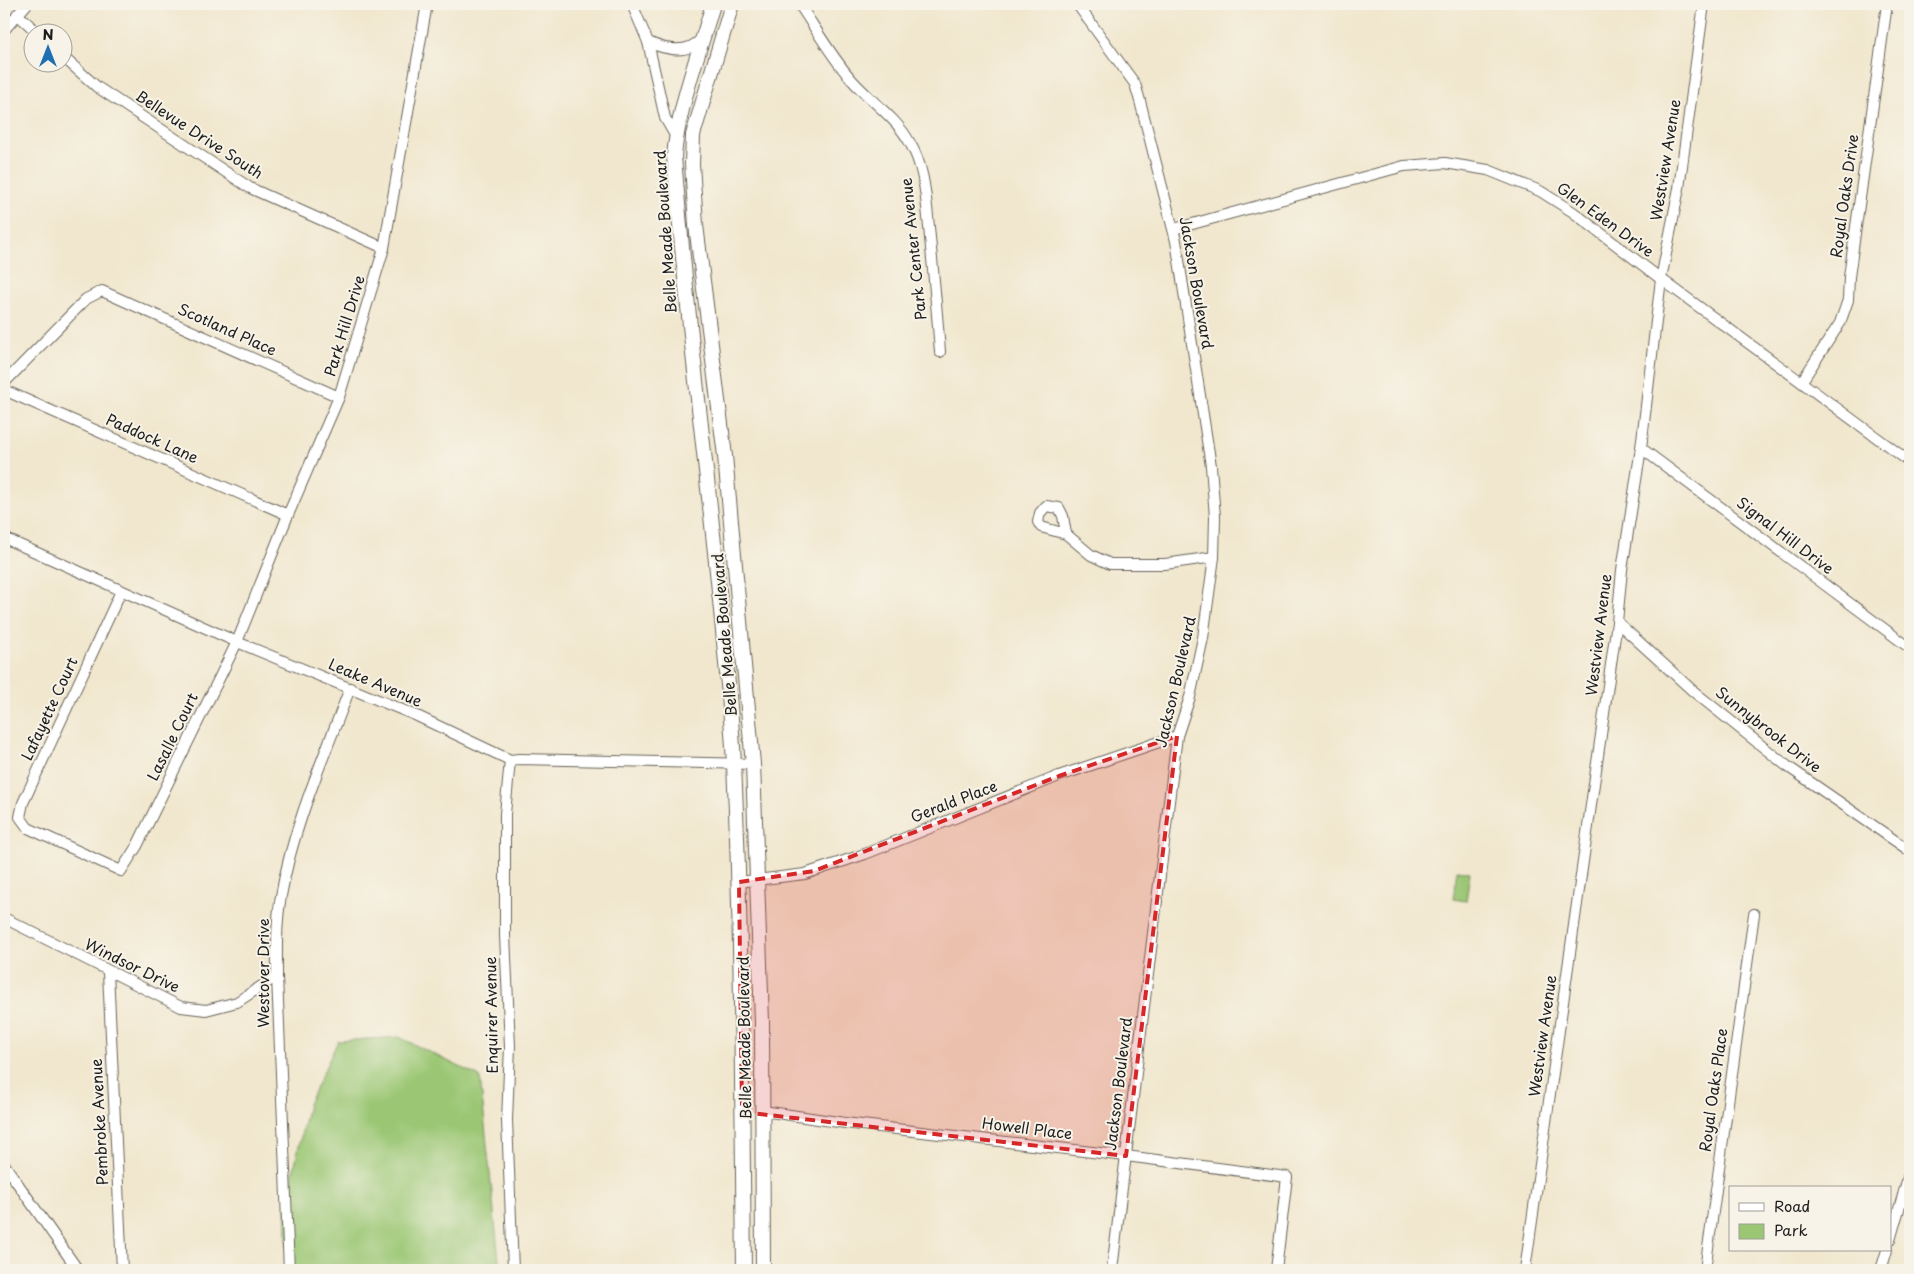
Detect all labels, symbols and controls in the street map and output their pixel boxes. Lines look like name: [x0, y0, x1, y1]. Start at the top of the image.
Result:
north arrow: [22, 22, 72, 72]
text: N: [42, 24, 54, 45]
street label: Bellevue Drive South: [131, 84, 268, 184]
street label: Westview Avenue: [1644, 97, 1685, 222]
street label: Royal Oaks Drive: [1823, 132, 1864, 259]
street label: Belle Meade Boulevard: [647, 150, 682, 315]
street label: Glen Eden Drive: [1553, 176, 1659, 262]
street label: Park Center Avenue: [894, 177, 931, 321]
street label: Jackson Boulevard: [1175, 215, 1220, 351]
street label: Park Hill Drive: [317, 272, 370, 379]
street label: Scotland Place: [175, 297, 281, 361]
street label: Paddock Lane: [103, 407, 202, 468]
street label: Signal Hill Drive: [1733, 491, 1839, 579]
street label: Belle Meade Boulevard: [705, 553, 742, 718]
street label: Westview Avenue: [1579, 572, 1616, 697]
street label: Jackson Boulevard: [1148, 614, 1201, 749]
street label: Leake Avenue: [325, 652, 426, 712]
street label: Lafayette Court: [15, 653, 83, 764]
street label: Sunnybrook Drive: [1711, 680, 1827, 778]
street label: Lasalle Court: [140, 688, 203, 784]
street label: Gerald Place: [907, 773, 1000, 828]
street label: Westover Drive: [251, 918, 274, 1028]
street label: Windsor Drive: [81, 932, 184, 998]
street label: Enquirer Avenue: [478, 956, 503, 1074]
street label: Belle Meade Boulevard: [731, 956, 756, 1120]
street label: Westview Avenue: [1522, 973, 1561, 1098]
street label: Jackson Boulevard: [1098, 1016, 1137, 1152]
street label: Royal Oaks Place: [1692, 1026, 1733, 1153]
street label: Pembroke Avenue: [84, 1058, 113, 1186]
street label: Howell Place: [981, 1111, 1074, 1144]
legend: [1729, 1186, 1892, 1252]
text: Road: [1774, 1194, 1810, 1217]
text: Park: [1774, 1218, 1808, 1241]

